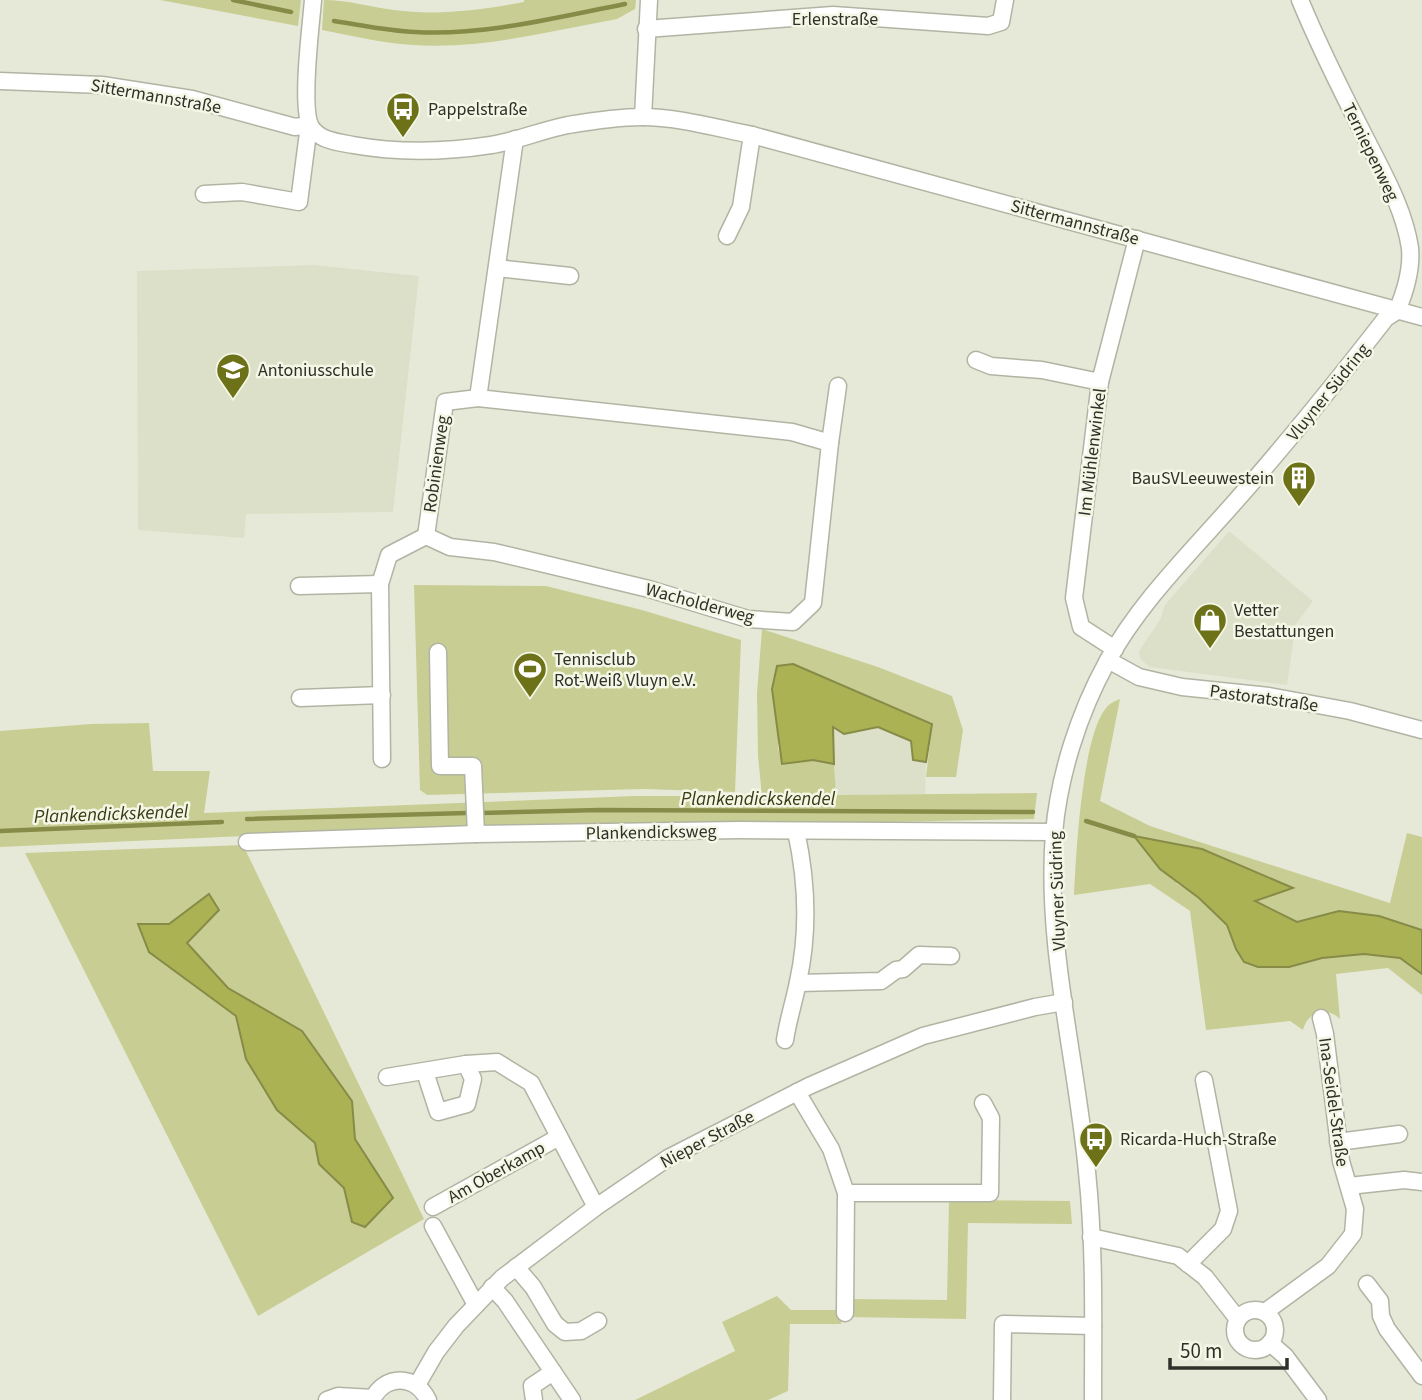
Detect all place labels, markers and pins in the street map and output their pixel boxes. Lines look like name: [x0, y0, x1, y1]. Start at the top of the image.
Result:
bus stop icon: Pappelstraße: [384, 90, 422, 139]
place label: Pappelstraße: [428, 97, 528, 122]
school or university icon: Antoniusschule: [214, 351, 252, 400]
place label: Antoniusschule: [258, 358, 374, 383]
building icon: BauSVLeeuwestein: [1280, 459, 1318, 508]
place label: BauSVLeeuwestein: [1131, 466, 1274, 491]
place label: Vetter Bestattungen: [1234, 598, 1334, 644]
shop icon: Vetter Bestattungen: [1191, 601, 1229, 650]
place label: Tennisclub Rot-Weiß Vluyn e.V.: [554, 647, 696, 693]
sports icon: Tennisclub Rot-Weiß Vluyn e.V.: [511, 650, 549, 699]
bus stop icon: Ricarda-Huch-Straße: [1077, 1120, 1115, 1169]
place label: Ricarda-Huch-Straße: [1120, 1127, 1277, 1152]

